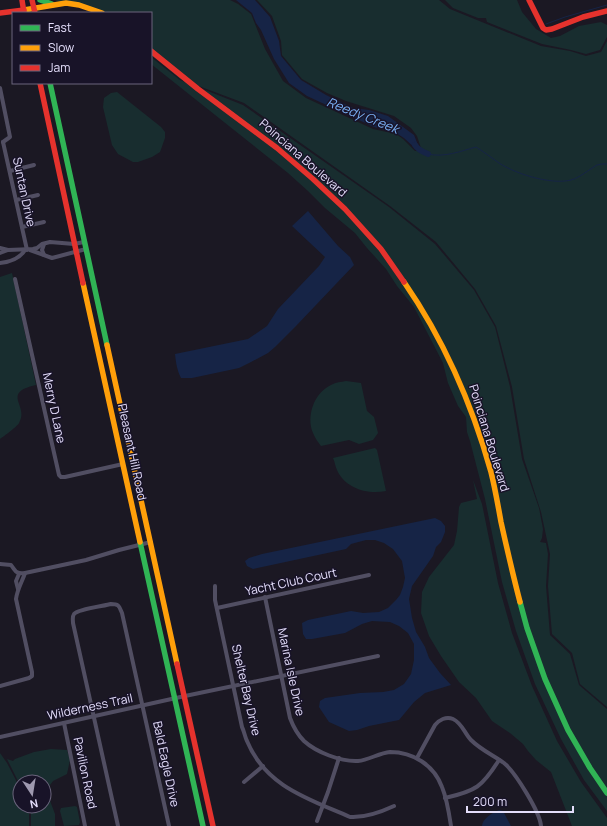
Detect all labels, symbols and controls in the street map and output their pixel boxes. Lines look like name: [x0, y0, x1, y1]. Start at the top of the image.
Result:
legend: [12, 12, 152, 84]
text: Fast: [48, 19, 72, 36]
text: Slow: [48, 39, 74, 56]
text: Jam: [48, 59, 70, 76]
water label: Reedy Creek: [324, 92, 404, 139]
street label: Poinciana Boulevard: [256, 115, 351, 201]
street label: Suntan Drive: [9, 156, 40, 228]
street label: Merry D Lane: [39, 371, 70, 445]
street label: Poinciana Boulevard: [465, 382, 514, 494]
street label: Pleasant Hill Road: [114, 402, 151, 502]
street label: Yacht Club Court: [243, 563, 338, 600]
street label: Marina Isle Drive: [274, 626, 309, 717]
street label: Shelter Bay Drive: [228, 643, 265, 737]
street label: Wilderness Trail: [46, 689, 134, 724]
street label: Bald Eagle Drive: [149, 719, 184, 808]
street label: Pavilion Road: [70, 735, 101, 810]
north arrow: [12, 774, 52, 814]
scale bar: [467, 788, 573, 814]
text: 200 m: [473, 793, 507, 810]
text: N: [29, 796, 40, 812]

